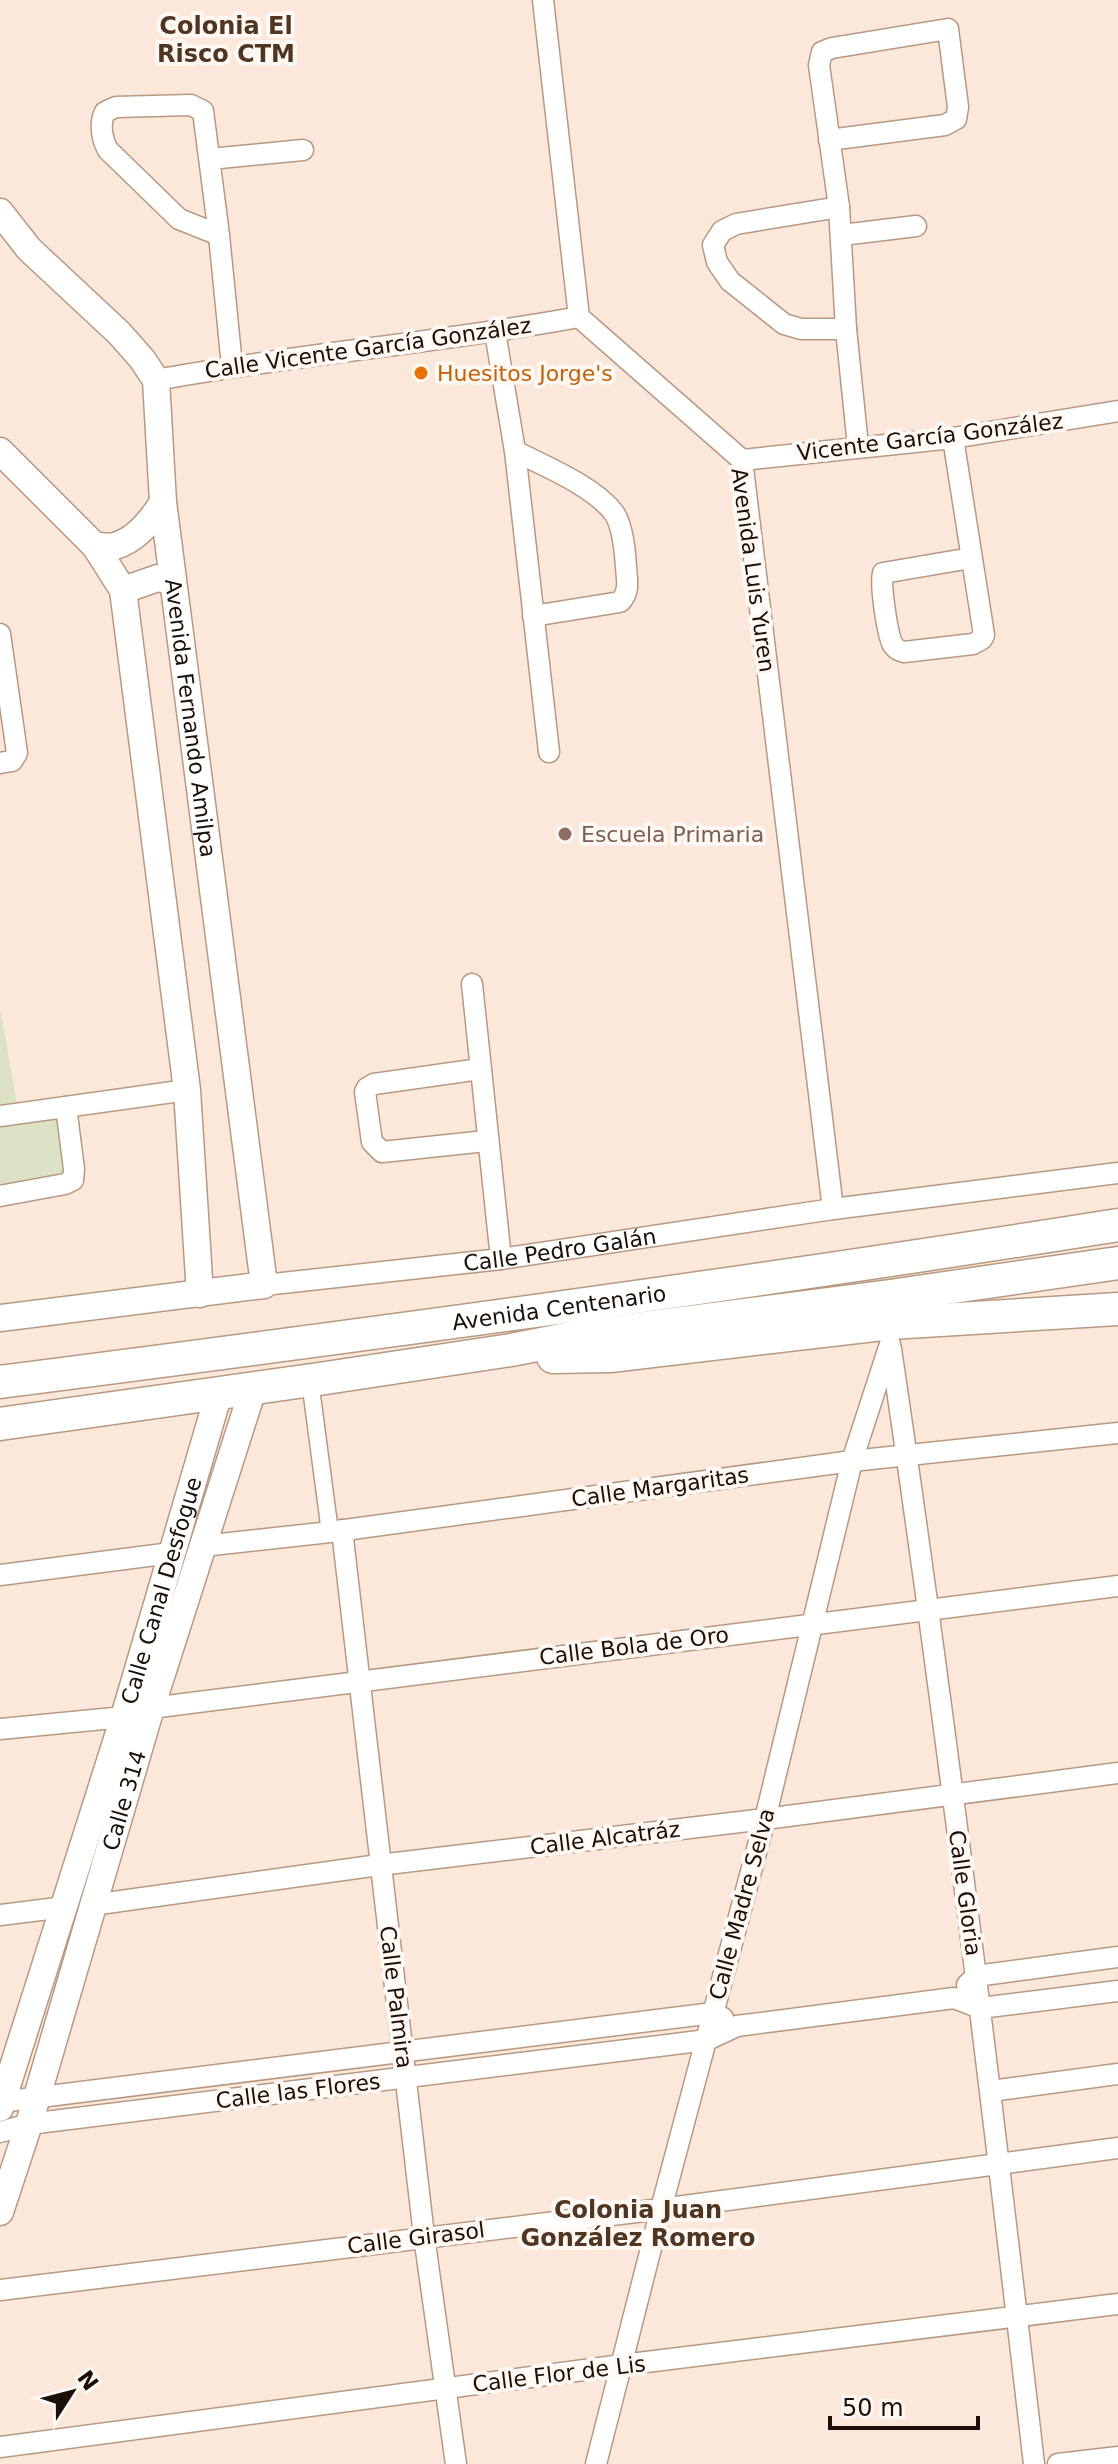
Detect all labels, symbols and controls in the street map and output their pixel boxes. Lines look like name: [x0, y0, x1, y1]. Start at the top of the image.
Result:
district label: Colonia El Risco CTM: [157, 12, 295, 68]
street label: Calle Vicente García González: [203, 313, 533, 383]
place label: Huesitos Jorge's: [437, 361, 613, 386]
marker: Huesitos Jorge's: [412, 364, 430, 382]
street label: Vicente García González: [796, 408, 1064, 466]
street label: Avenida Luis Yuren: [726, 466, 780, 674]
street label: Avenida Fernando Amilpa: [161, 577, 221, 859]
place label: Escuela Primaria: [581, 822, 764, 847]
marker: Escuela Primaria: [556, 825, 574, 843]
street label: Calle Pedro Galán: [462, 1223, 658, 1276]
street label: Avenida Centenario: [450, 1280, 668, 1335]
street label: Calle Margaritas: [570, 1462, 750, 1512]
street label: Calle Canal Desfogue: [116, 1474, 206, 1707]
street label: Calle Bola de Oro: [538, 1622, 730, 1670]
street label: Calle 314: [97, 1747, 151, 1854]
street label: Calle Madre Selva: [704, 1806, 780, 2002]
street label: Calle Alcatráz: [529, 1816, 681, 1860]
street label: Calle Gloria: [944, 1828, 986, 1958]
street label: Calle Palmira: [375, 1924, 417, 2070]
street label: Calle las Flores: [214, 2069, 382, 2113]
district label: Colonia Juan González Romero: [521, 2196, 755, 2252]
street label: Calle Girasol: [346, 2217, 486, 2259]
street label: Calle Flor de Lis: [471, 2351, 647, 2397]
north arrow: [32, 2352, 112, 2432]
text: N: [72, 2366, 103, 2395]
scale bar: [830, 2380, 978, 2430]
text: 50 m: [842, 2394, 904, 2422]

